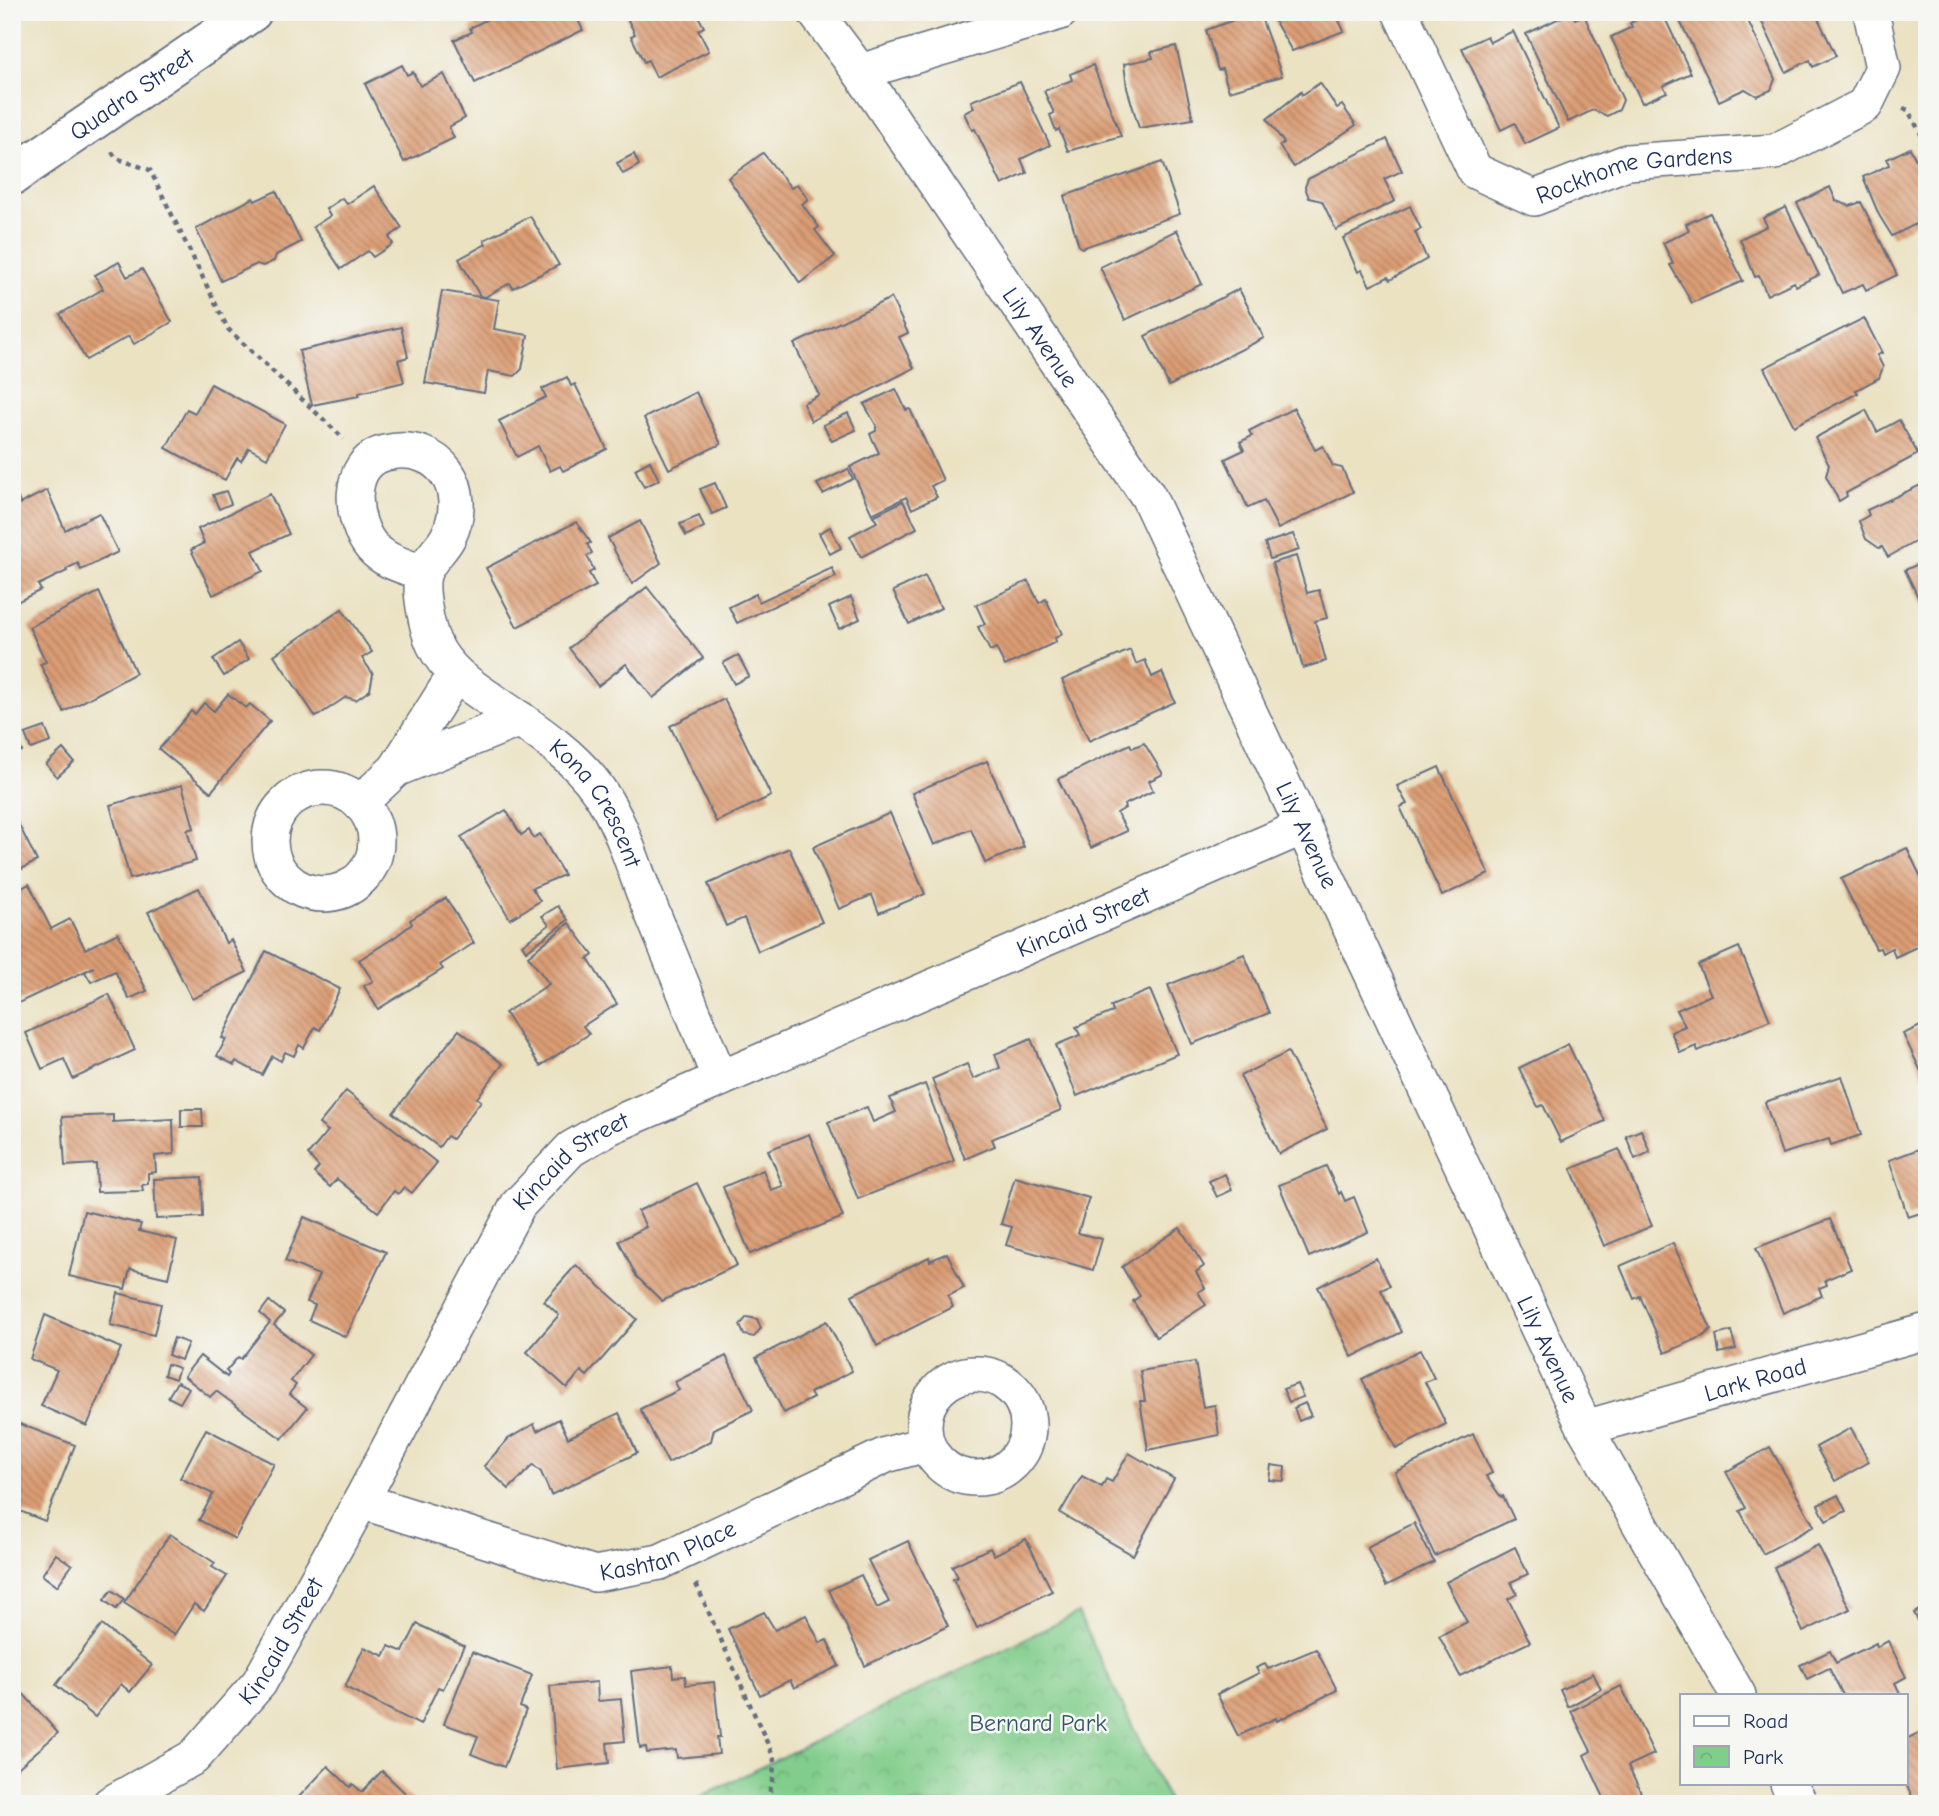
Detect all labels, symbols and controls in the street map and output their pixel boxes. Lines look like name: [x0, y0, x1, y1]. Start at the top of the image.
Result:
street label: Quadra Street: [64, 41, 200, 146]
street label: Rockhome Gardens: [1532, 141, 1733, 210]
street label: Lily Avenue: [997, 282, 1084, 393]
street label: Kona Crescent: [544, 733, 648, 872]
street label: Lily Avenue: [1270, 777, 1344, 893]
street label: Kincaid Street: [1012, 880, 1155, 963]
street label: Kincaid Street: [507, 1106, 634, 1216]
street label: Lily Avenue: [1511, 1291, 1585, 1407]
street label: Lark Road: [1701, 1352, 1810, 1408]
street label: Kashtan Place: [598, 1514, 740, 1587]
street label: Kincaid Street: [233, 1572, 330, 1710]
legend: [1680, 1694, 1908, 1784]
park label: Bernard Park: [969, 1709, 1107, 1737]
text: Road: [1743, 1709, 1788, 1733]
text: Park: [1743, 1745, 1783, 1769]

